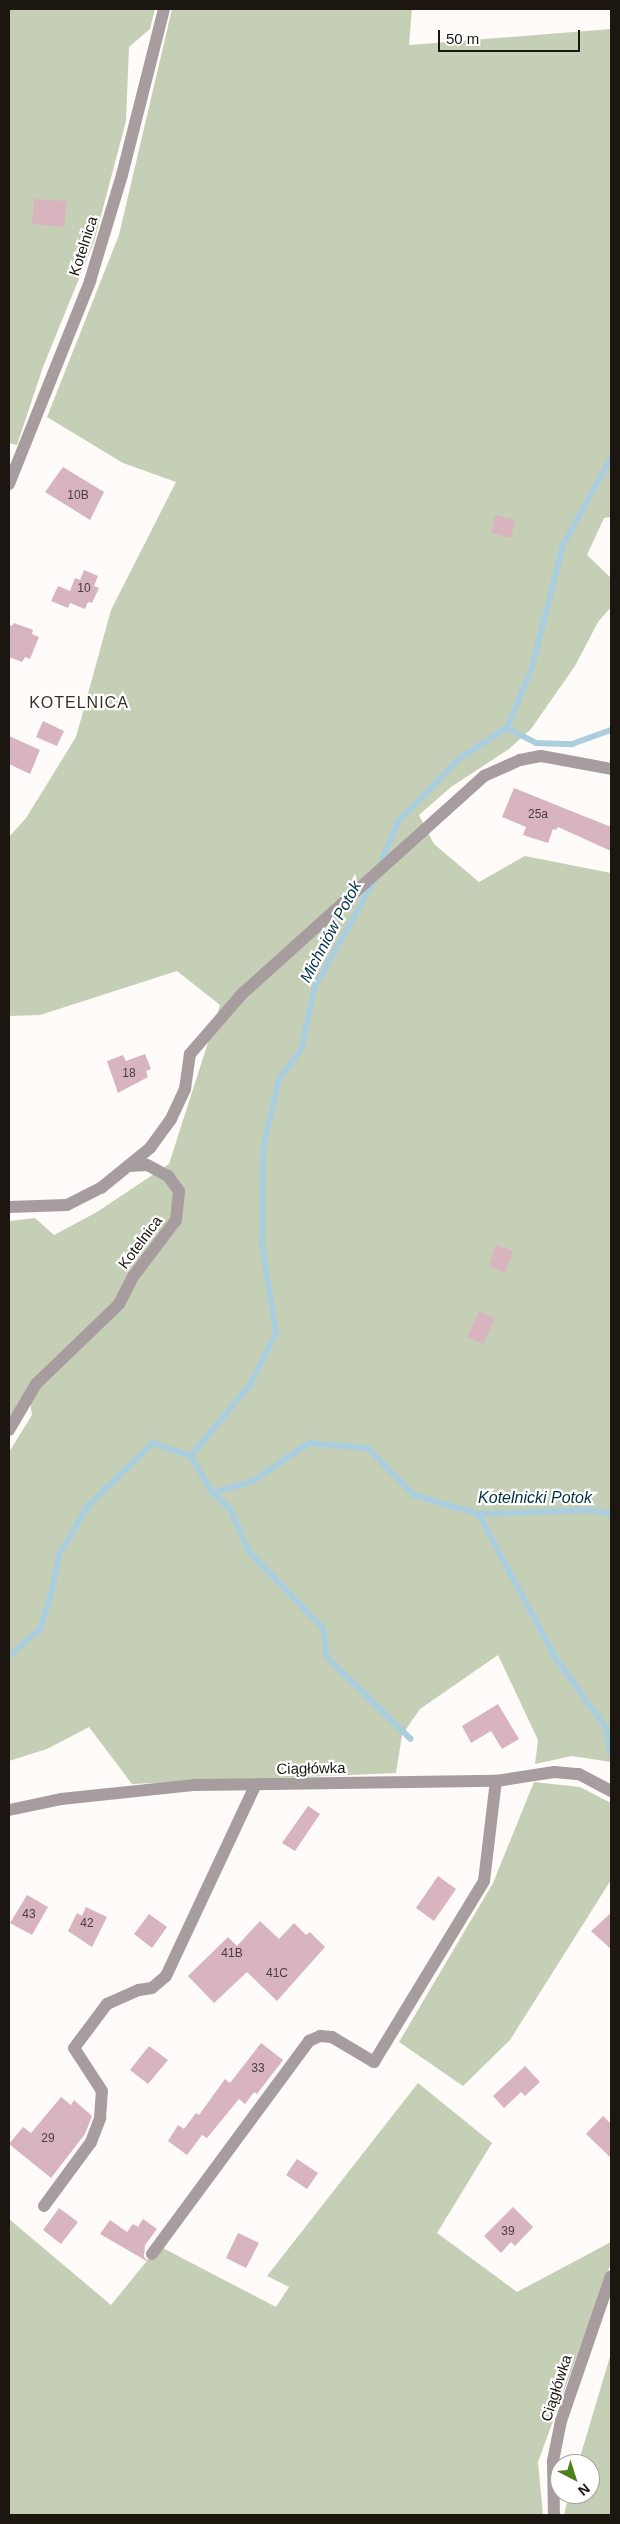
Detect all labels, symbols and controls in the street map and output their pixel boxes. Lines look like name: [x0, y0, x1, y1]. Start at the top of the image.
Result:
scale bar: [440, 20, 582, 52]
text: 50 m: [446, 30, 479, 47]
street label: Kotelnica: [65, 214, 101, 278]
house number: 10B: [67, 489, 89, 503]
house number: 10: [77, 582, 91, 596]
district label: KOTELNICA: [28, 693, 130, 713]
house number: 25a: [528, 808, 548, 822]
water label: Michniów Potok: [296, 878, 366, 986]
house number: 18: [122, 1067, 136, 1081]
street label: Kotelnica: [114, 1212, 166, 1272]
water label: Kotelnicki Potok: [478, 1488, 592, 1508]
street label: Ciągłówka: [276, 1758, 346, 1778]
house number: 43: [22, 1908, 36, 1922]
house number: 42: [80, 1917, 94, 1931]
house number: 41B: [221, 1947, 243, 1961]
house number: 41C: [266, 1967, 288, 1981]
house number: 33: [251, 2062, 265, 2076]
house number: 29: [41, 2132, 55, 2146]
house number: 39: [501, 2225, 515, 2239]
street label: Ciągłówka: [537, 2352, 575, 2424]
north arrow: [550, 2454, 600, 2504]
text: N: [575, 2480, 593, 2499]

